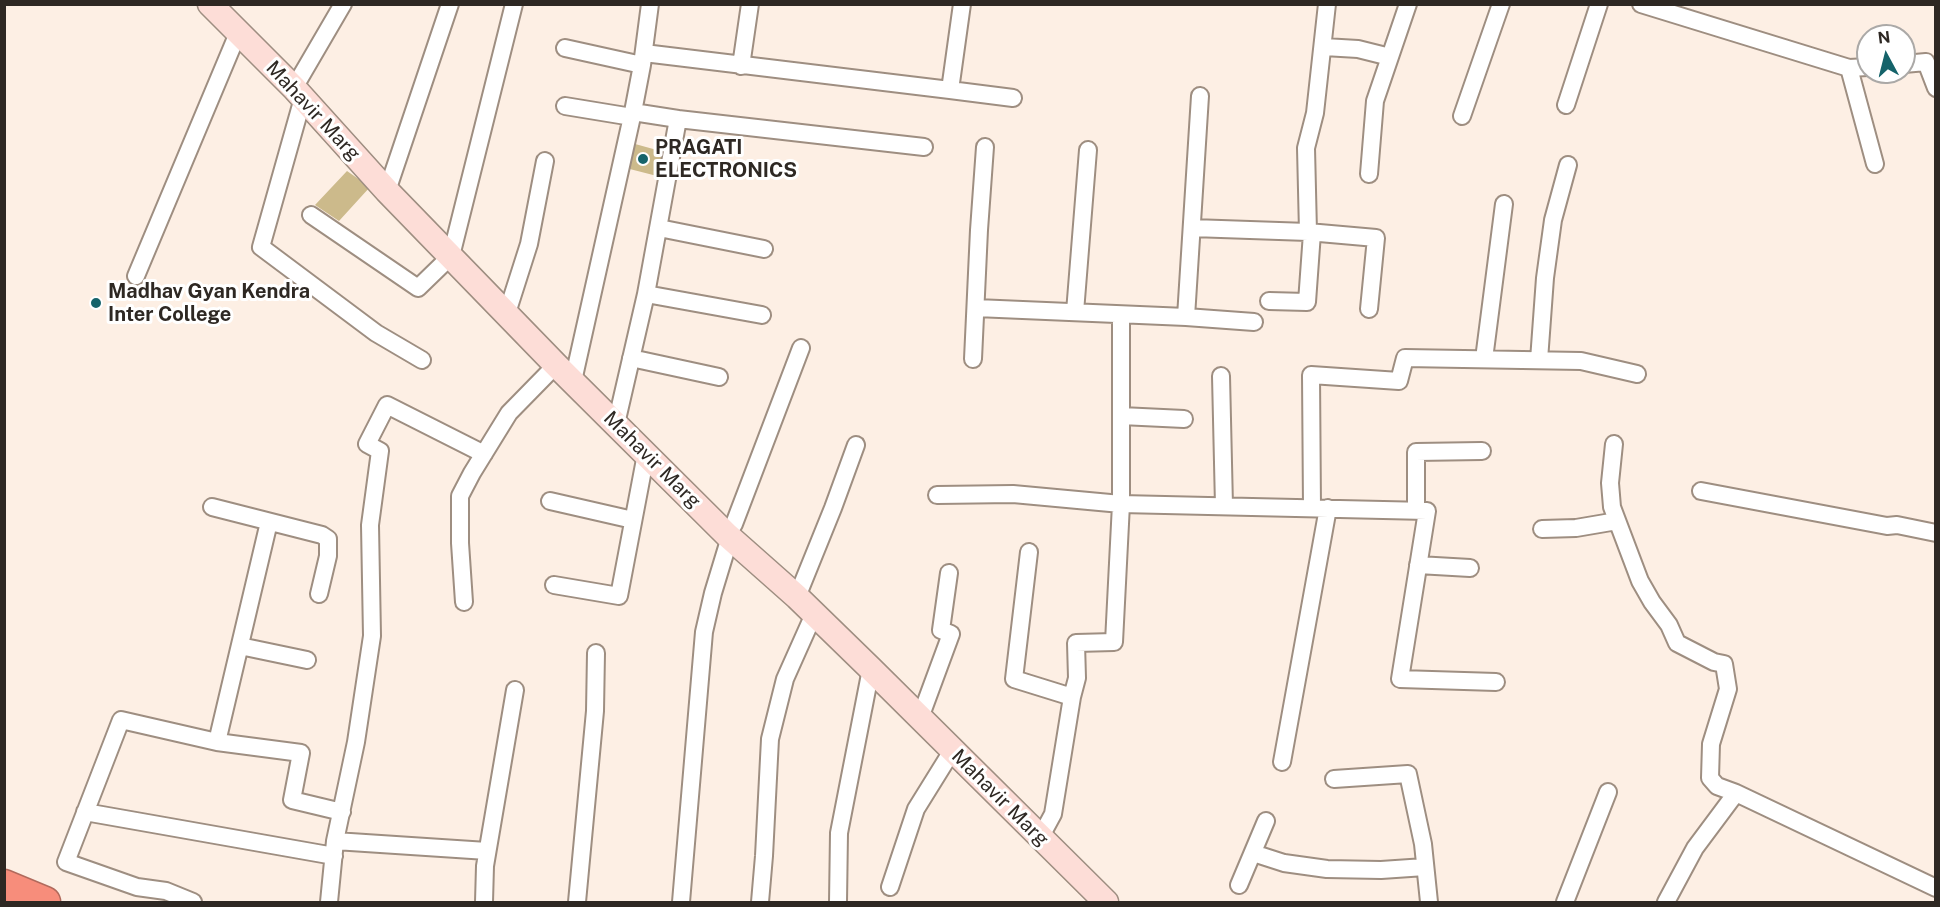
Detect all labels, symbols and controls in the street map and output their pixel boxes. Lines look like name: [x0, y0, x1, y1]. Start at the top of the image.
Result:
north arrow: [1856, 24, 1916, 84]
text: N: [1877, 27, 1891, 48]
street label: Mahavir Marg: [261, 56, 365, 166]
place label: PRAGATI ELECTRONICS: [655, 136, 797, 183]
marker: PRAGATI ELECTRONICS: [636, 152, 650, 166]
place label: Madhav Gyan Kendra Inter College: [108, 280, 310, 327]
marker: Madhav Gyan Kendra Inter College: [89, 296, 103, 310]
street label: Mahavir Marg: [598, 406, 706, 514]
street label: Mahavir Marg: [946, 744, 1054, 852]

